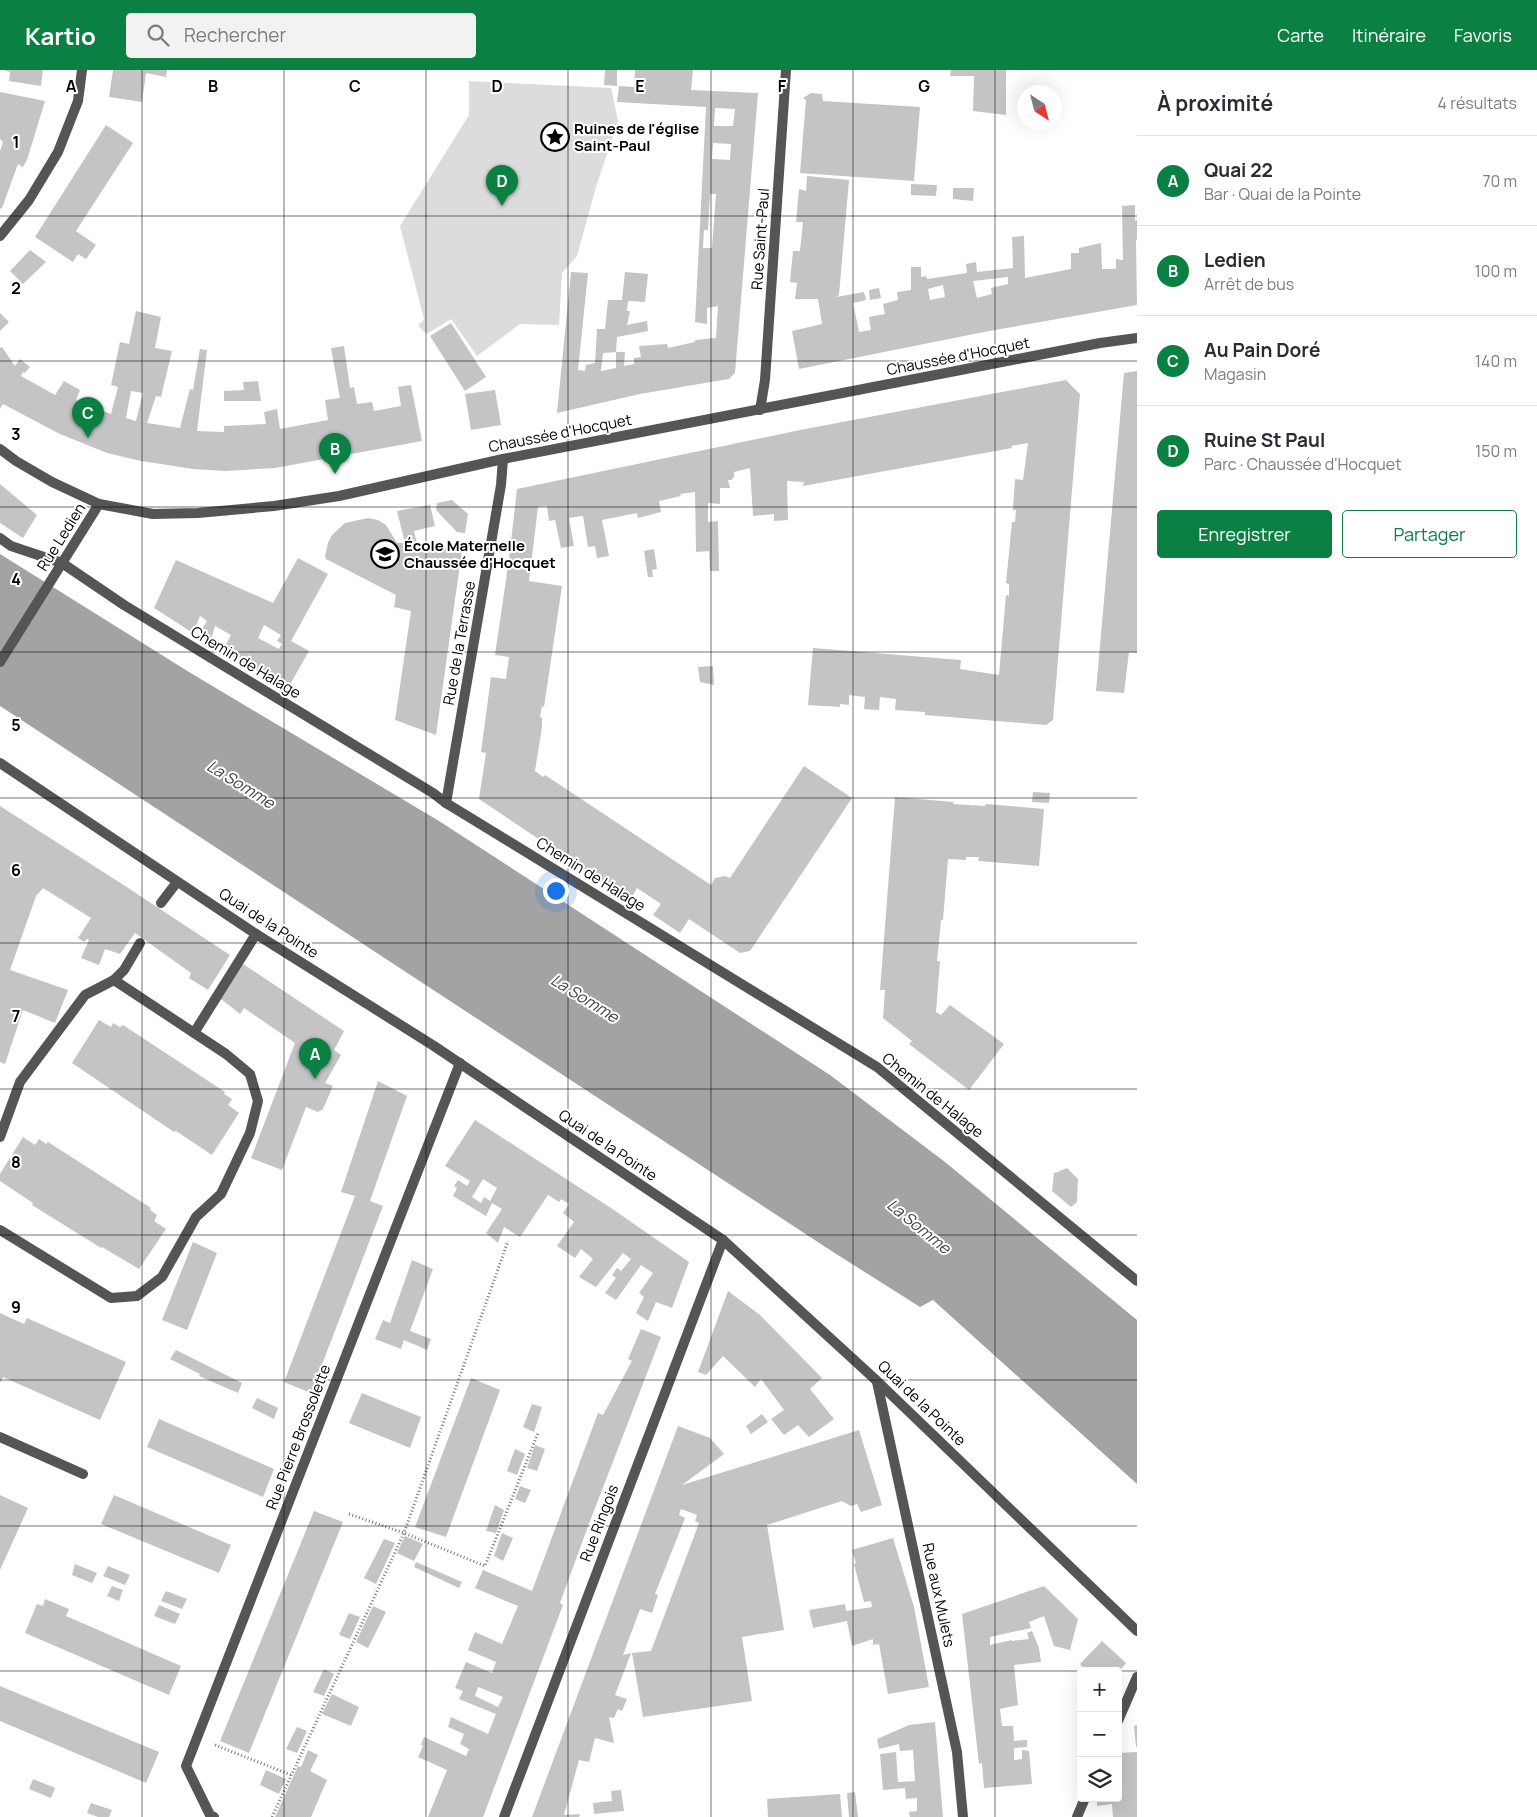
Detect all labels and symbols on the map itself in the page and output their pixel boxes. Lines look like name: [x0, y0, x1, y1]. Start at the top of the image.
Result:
text: A: [66, 75, 77, 97]
text: B: [208, 75, 218, 97]
text: C: [349, 75, 361, 97]
text: D: [491, 75, 503, 97]
text: E: [635, 75, 645, 97]
text: F: [778, 75, 787, 97]
text: G: [918, 75, 930, 97]
north arrow: [1017, 85, 1062, 130]
place label: Ruines de l'église Saint-Paul: [574, 118, 699, 156]
place icon: Ruines de l'église Saint-Paul: [540, 122, 570, 152]
text: 1: [12, 131, 20, 153]
pin: D: [486, 165, 518, 206]
street label: Rue Saint-Paul: [746, 187, 774, 291]
text: 2: [11, 277, 21, 299]
street label: Chaussée d'Hocquet: [885, 332, 1031, 380]
pin: C: [72, 397, 104, 438]
street label: Chaussée d'Hocquet: [487, 409, 633, 457]
text: 3: [11, 423, 21, 445]
pin: B: [319, 433, 351, 474]
street label: Rue Ledien: [32, 499, 90, 575]
place label: École Maternelle Chaussée d'Hocquet: [404, 535, 556, 573]
school or university icon: École Maternelle Chaussée d'Hocquet: [370, 539, 400, 569]
text: 4: [11, 568, 21, 590]
street label: Rue de la Terrasse: [438, 579, 480, 707]
street label: Chemin de Halage: [187, 621, 305, 703]
text: 5: [11, 714, 21, 736]
water label: La Somme: [203, 755, 280, 814]
street label: Chemin de Halage: [532, 832, 650, 916]
text: 6: [11, 859, 21, 881]
your location: [543, 878, 569, 904]
street label: Quai de la Pointe: [215, 883, 323, 963]
water label: La Somme: [547, 969, 624, 1028]
text: 7: [12, 1005, 20, 1027]
pin: A: [299, 1038, 331, 1079]
street label: Chemin de Halage: [878, 1047, 988, 1143]
street label: Quai de la Pointe: [555, 1104, 662, 1186]
text: 8: [11, 1151, 21, 1173]
water label: La Somme: [883, 1194, 957, 1260]
text: 9: [11, 1296, 21, 1318]
street label: Quai de la Pointe: [873, 1356, 971, 1451]
street label: Rue Pierre Brossolette: [261, 1361, 335, 1513]
street label: Rue Ringois: [575, 1481, 623, 1565]
street label: Rue aux Mulets: [918, 1541, 960, 1649]

